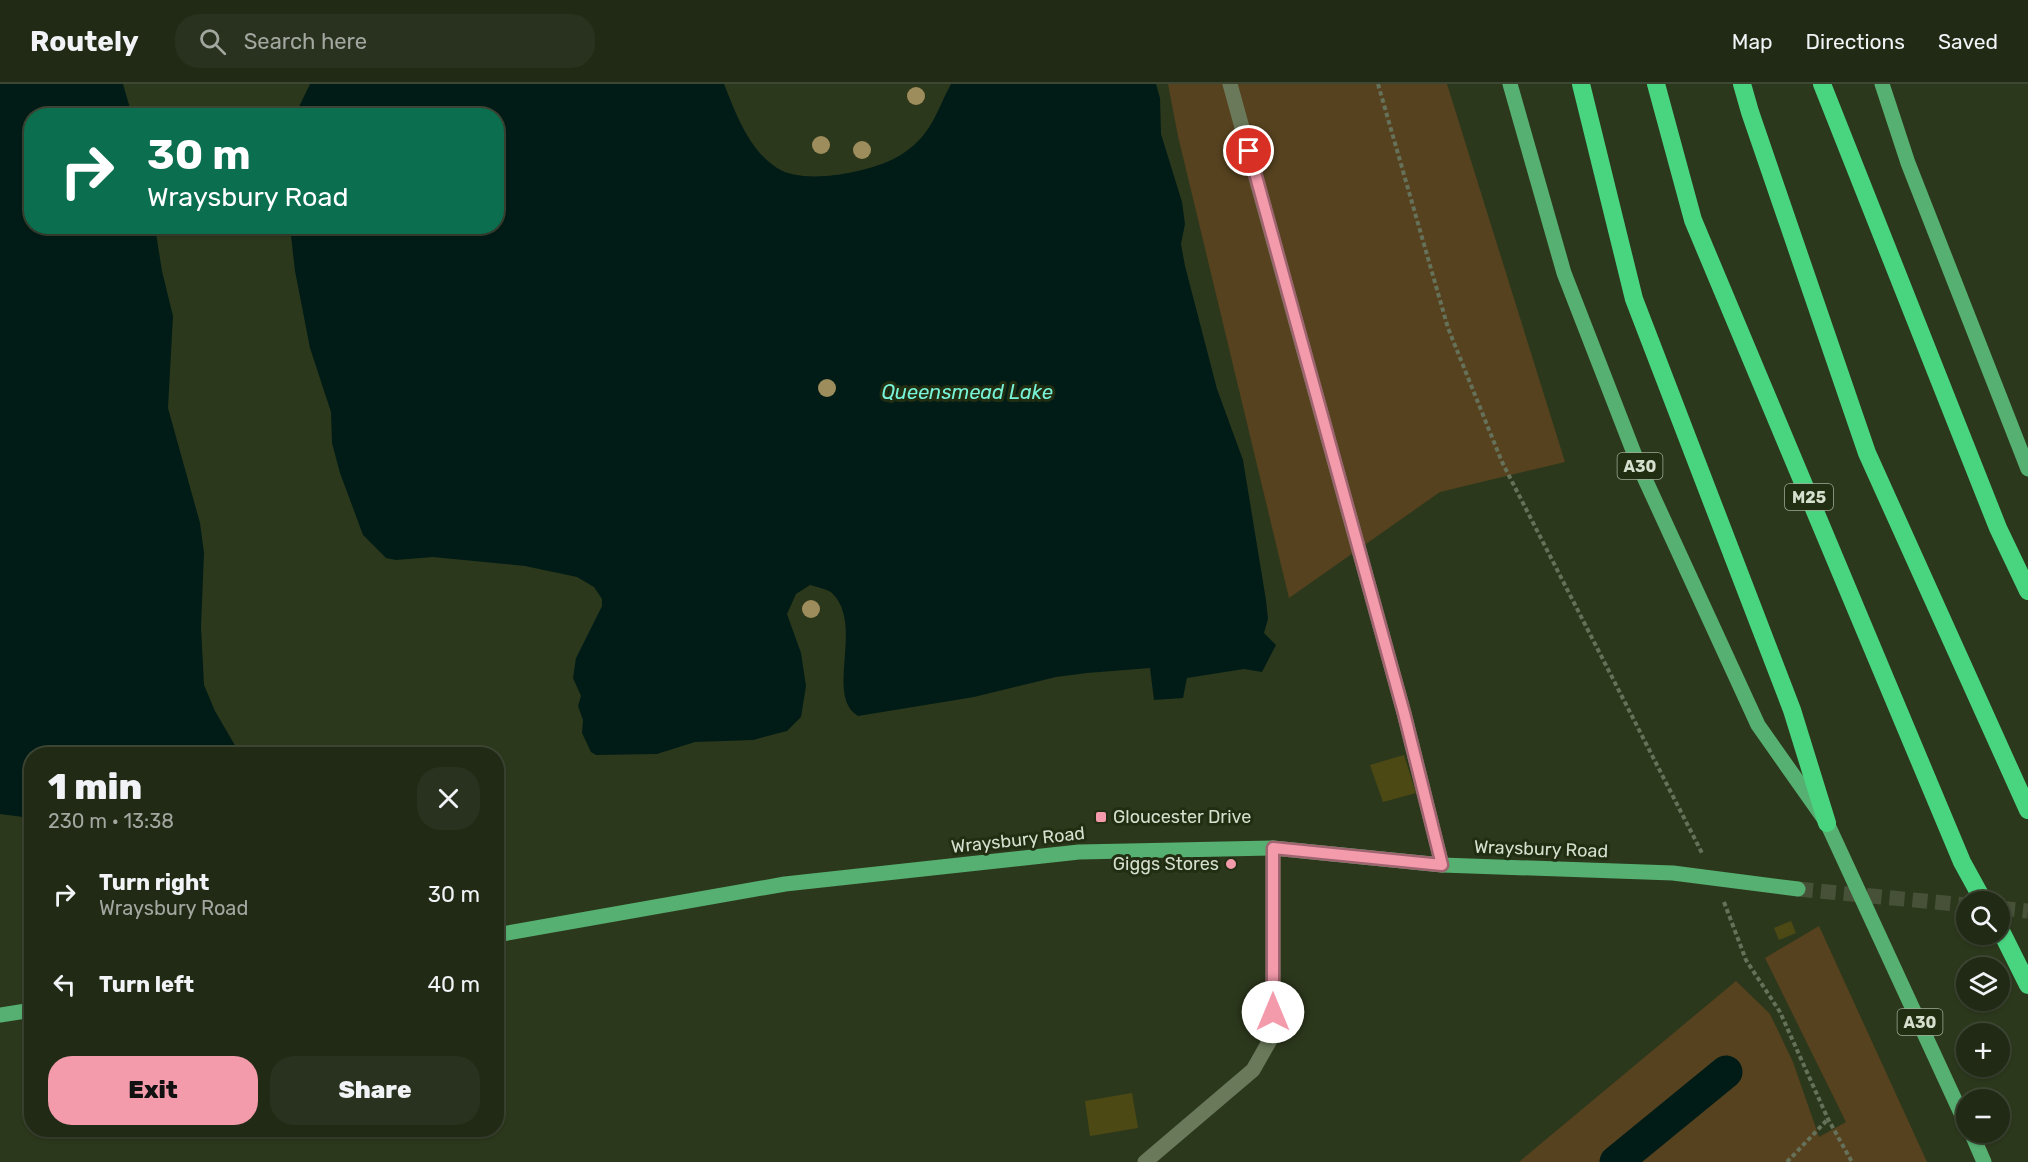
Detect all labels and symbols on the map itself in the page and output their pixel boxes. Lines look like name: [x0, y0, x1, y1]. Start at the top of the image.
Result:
pin: [1223, 125, 1274, 176]
water label: Queensmead Lake: [881, 380, 1053, 404]
road number: A30: [1618, 453, 1662, 479]
road number: M25: [1785, 484, 1833, 510]
place label: Gloucester Drive: [1113, 806, 1251, 828]
marker: Gloucester Drive: [1094, 810, 1108, 824]
street label: Wraysbury Road: [950, 822, 1086, 858]
street label: Wraysbury Road: [1473, 836, 1609, 862]
place label: Giggs Stores: [1113, 853, 1219, 875]
marker: Giggs Stores: [1224, 857, 1238, 871]
position arrow: [1241, 980, 1305, 1044]
road number: A30: [1898, 1009, 1942, 1035]

